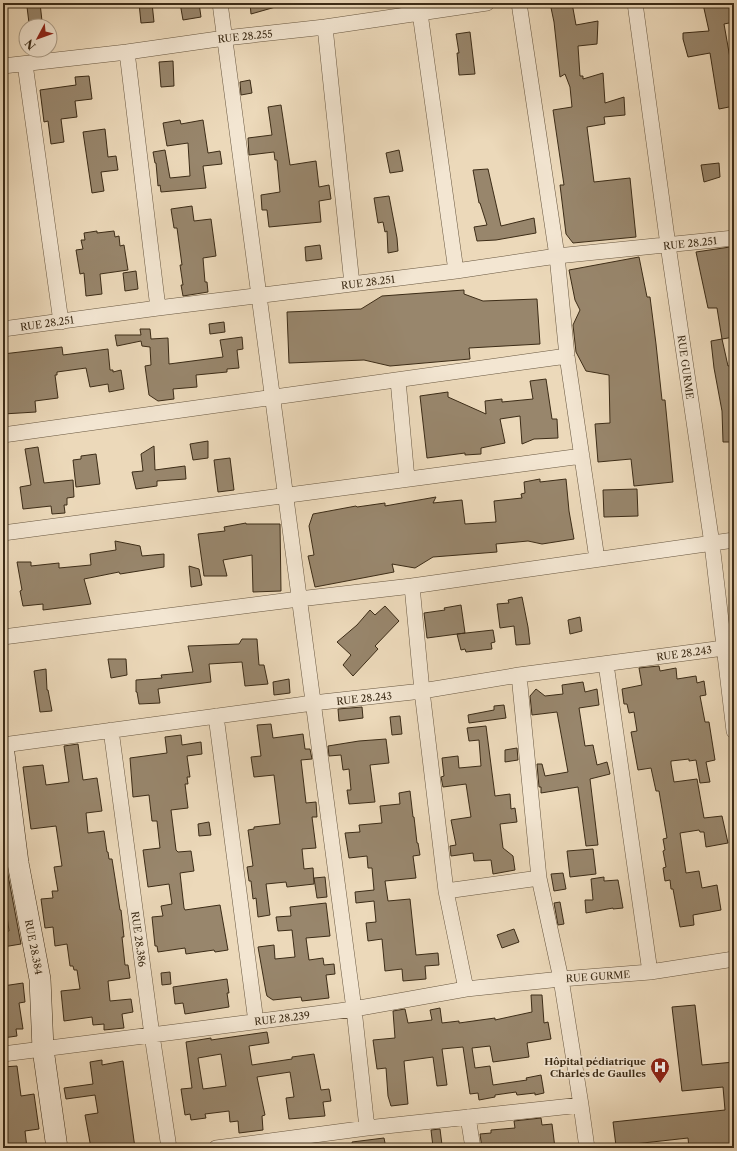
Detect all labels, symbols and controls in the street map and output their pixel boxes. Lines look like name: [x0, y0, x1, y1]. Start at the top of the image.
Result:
north arrow: [18, 18, 58, 58]
street label: RUE 28.255: [217, 27, 273, 46]
text: N: [22, 36, 39, 53]
street label: RUE 28.251: [662, 234, 718, 253]
street label: RUE 28.251: [340, 273, 397, 292]
street label: RUE 28.251: [19, 313, 76, 334]
street label: RUE GURME: [675, 334, 696, 400]
street label: RUE 28.243: [656, 643, 713, 664]
street label: RUE 28.243: [336, 689, 392, 708]
street label: RUE 28.386: [128, 910, 149, 968]
street label: RUE 28.384: [22, 918, 45, 976]
street label: RUE GURME: [565, 968, 631, 985]
street label: RUE 28.239: [254, 1009, 311, 1028]
place label: Hôpital pédiatrique Charles de Gaulles: [544, 1055, 646, 1080]
hospital icon: Hôpital pédiatrique Charles de Gaulles: [649, 1056, 671, 1084]

